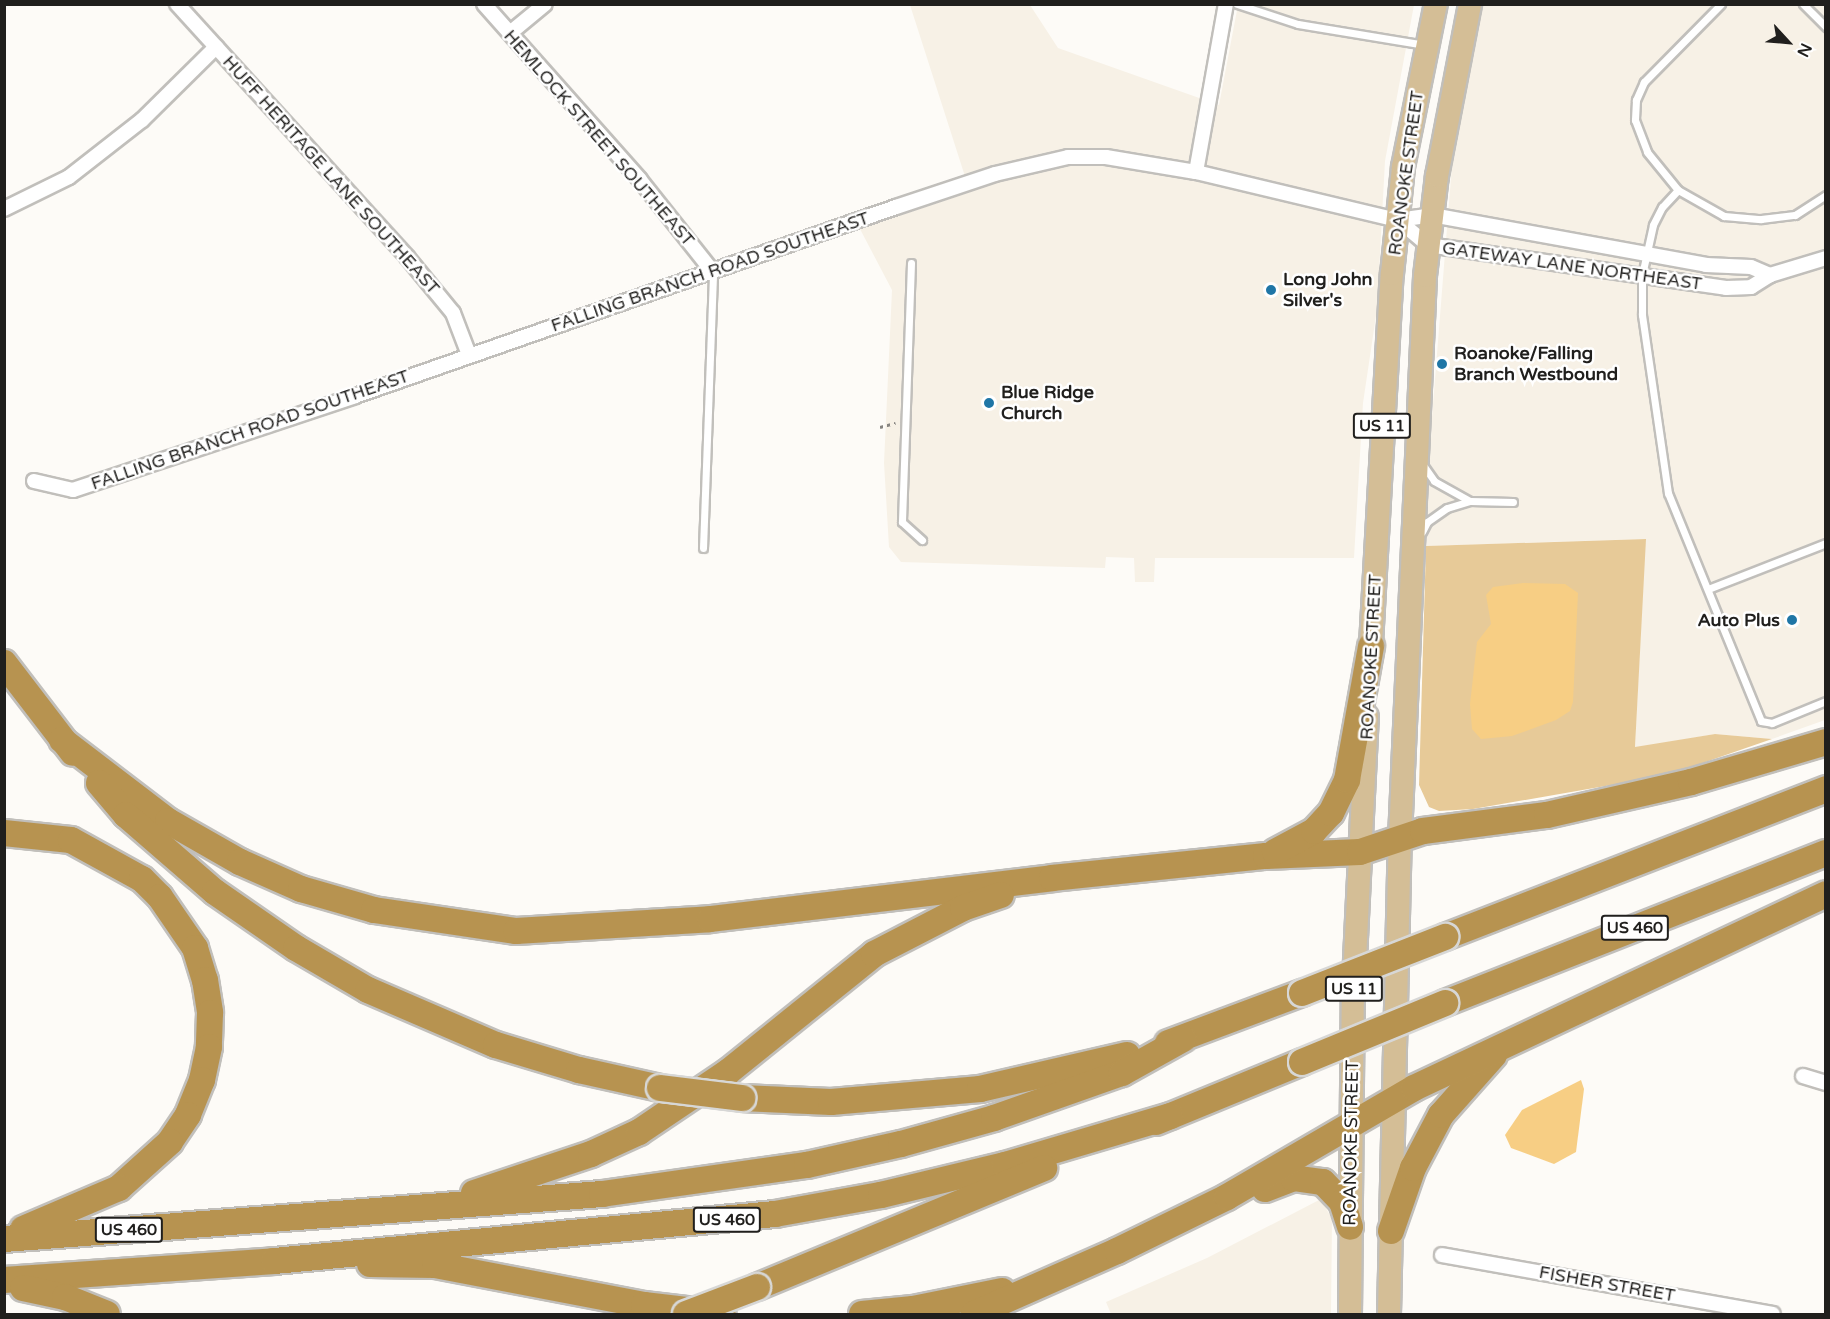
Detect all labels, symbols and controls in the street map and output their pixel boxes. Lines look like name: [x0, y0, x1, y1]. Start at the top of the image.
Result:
north arrow: [1758, 12, 1818, 72]
street label: HEMLOCK STREET SOUTHEAST: [499, 25, 699, 251]
text: N: [1792, 40, 1816, 60]
street label: HUFF HERITAGE LANE SOUTHEAST: [218, 51, 444, 299]
street label: ROANOKE STREET: [1384, 89, 1428, 257]
street label: FALLING BRANCH ROAD SOUTHEAST: [548, 207, 872, 337]
street label: GATEWAY LANE NORTHEAST: [1441, 237, 1703, 295]
place label: Long John Silver's: [1283, 269, 1373, 312]
marker: Long John Silver's: [1264, 283, 1278, 297]
place label: Roanoke/Falling Branch Westbound: [1454, 343, 1618, 386]
marker: Roanoke/Falling Branch Westbound: [1435, 357, 1449, 371]
street label: FALLING BRANCH ROAD SOUTHEAST: [88, 365, 412, 495]
place label: Blue Ridge Church: [1001, 382, 1094, 424]
marker: Blue Ridge Church: [982, 396, 996, 410]
road number: US 11: [1352, 413, 1412, 439]
street label: ROANOKE STREET: [1356, 574, 1386, 740]
place label: Auto Plus: [1697, 609, 1780, 631]
marker: Auto Plus: [1785, 613, 1799, 627]
road number: US 460: [1600, 915, 1670, 941]
road number: US 11: [1324, 976, 1384, 1002]
street label: ROANOKE STREET: [1339, 1060, 1363, 1226]
road number: US 460: [692, 1207, 762, 1233]
road number: US 460: [94, 1217, 164, 1243]
street label: FISHER STREET: [1537, 1261, 1677, 1307]

